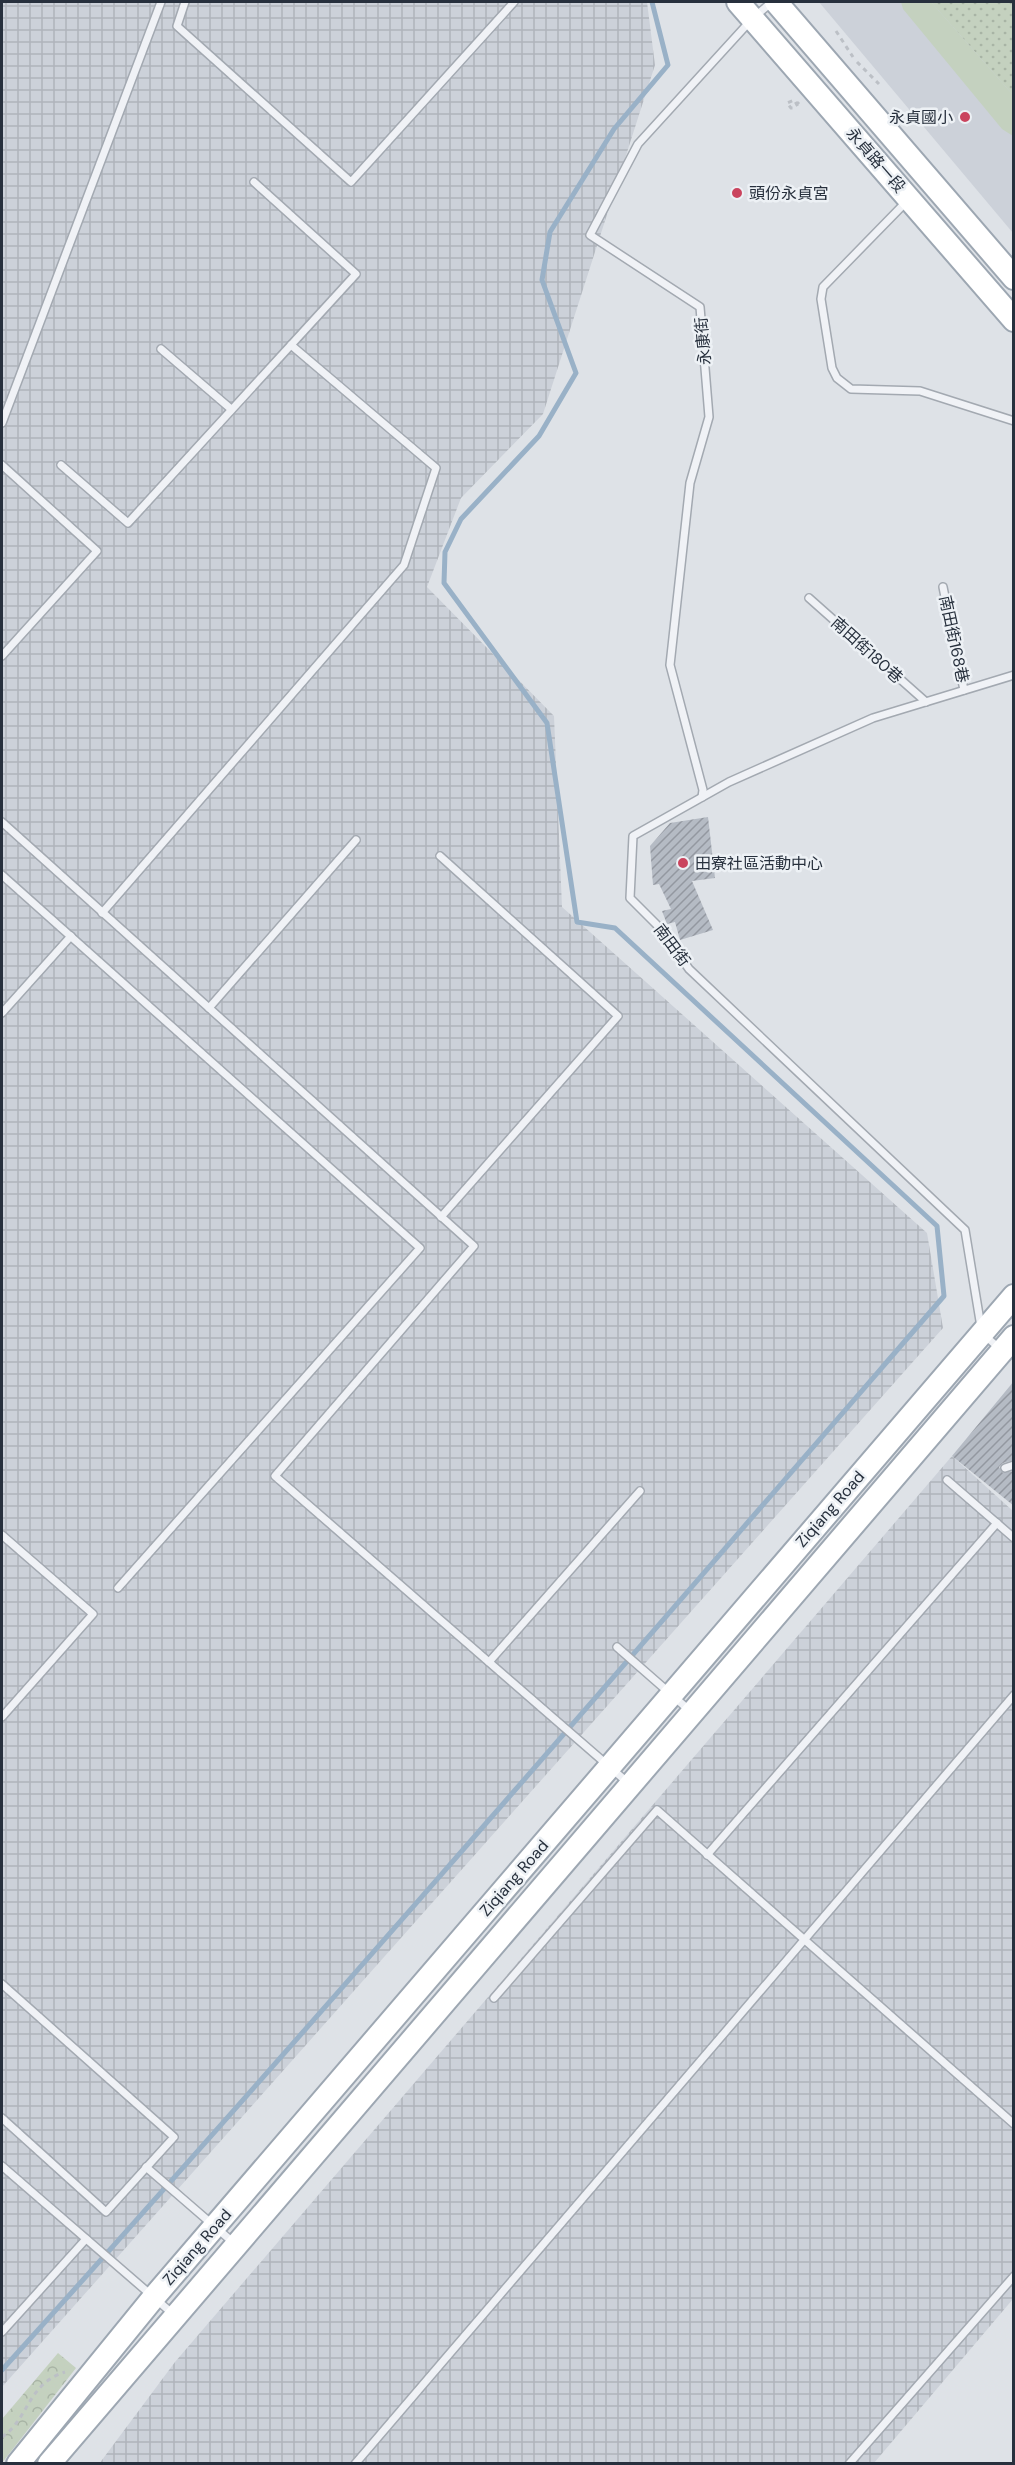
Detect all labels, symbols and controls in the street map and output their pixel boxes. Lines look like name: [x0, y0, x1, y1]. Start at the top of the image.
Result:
place label: 永貞國小: [889, 107, 953, 128]
marker: 永貞國小: [958, 110, 972, 124]
street label: 永貞路一段: [842, 123, 910, 197]
place label: 頭份永貞宮: [749, 183, 829, 204]
marker: 頭份永貞宮: [730, 186, 744, 200]
street label: 永康街: [690, 316, 716, 366]
street label: 南田街168巷: [935, 593, 973, 685]
street label: 南田街180巷: [827, 612, 907, 688]
place label: 田寮社區活動中心: [695, 853, 823, 874]
marker: 田寮社區活動中心: [676, 856, 690, 870]
street label: 南田街: [649, 920, 695, 970]
street label: Ziqiang Road: [791, 1466, 869, 1552]
street label: Ziqiang Road: [475, 1835, 553, 1921]
street label: Ziqiang Road: [158, 2204, 236, 2290]

